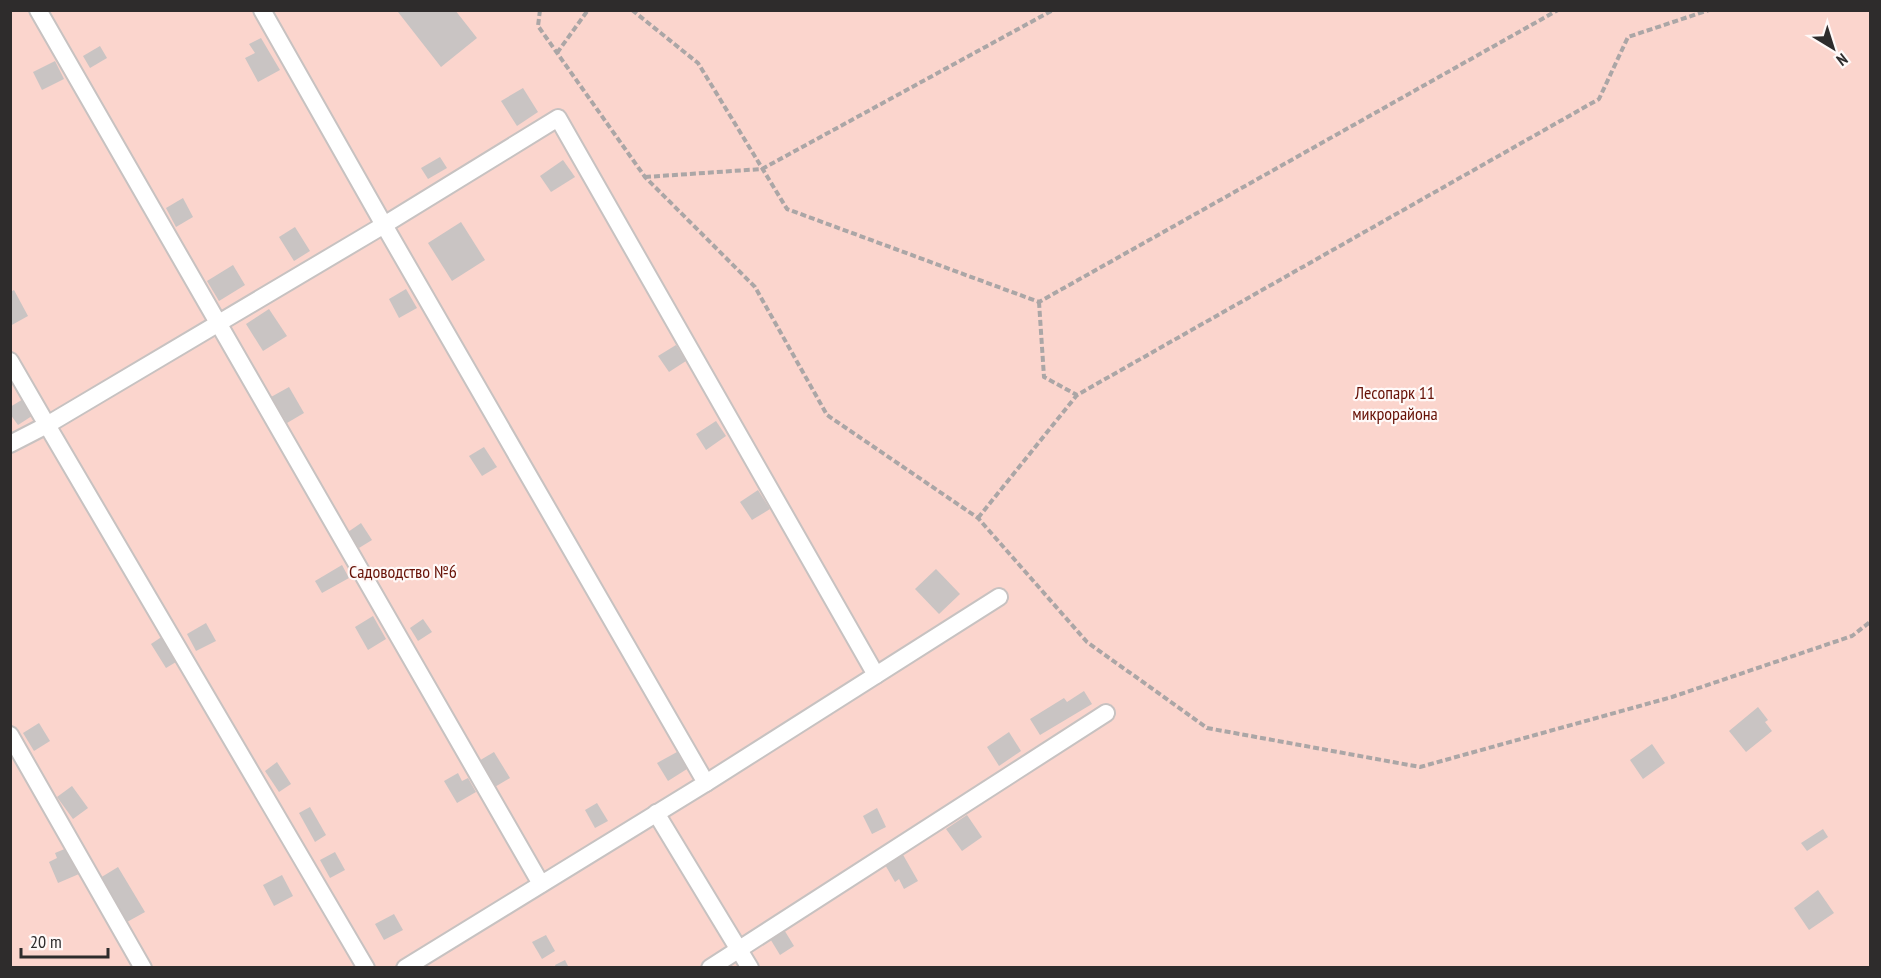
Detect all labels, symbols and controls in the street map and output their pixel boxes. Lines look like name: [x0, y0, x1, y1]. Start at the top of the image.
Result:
north arrow: [1803, 18, 1863, 78]
text: N: [1833, 49, 1852, 70]
park label: Лесопарк 11 микрорайона: [1352, 381, 1438, 425]
park label: Садоводство №6: [349, 560, 457, 583]
scale bar: [21, 921, 108, 959]
text: 20 m: [30, 930, 62, 953]

